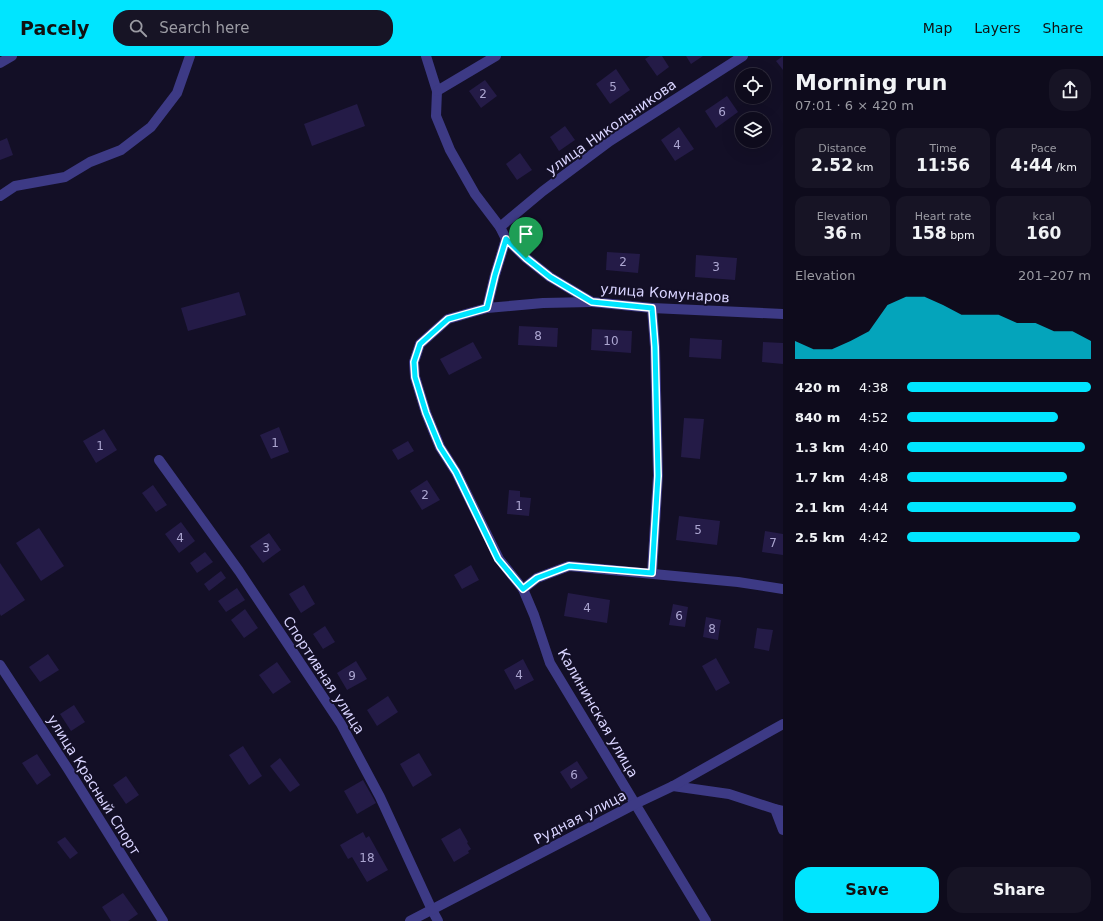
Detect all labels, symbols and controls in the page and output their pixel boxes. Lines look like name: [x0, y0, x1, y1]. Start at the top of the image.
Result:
search box: [113, 10, 393, 46]
text: Pacely: [20, 17, 89, 39]
icon: search: [127, 17, 149, 39]
text: Search here: [159, 19, 249, 37]
text: Map: [923, 20, 952, 36]
text: Layers: [974, 20, 1021, 36]
text: Share: [1043, 20, 1083, 36]
map controls: [735, 68, 771, 148]
button: locate: [735, 68, 771, 104]
button: share: [1049, 69, 1091, 111]
text: Morning run: [795, 70, 947, 95]
street label: улица Никольникова: [543, 76, 679, 178]
house number: 5: [609, 80, 617, 94]
house number: 2: [479, 87, 487, 101]
text: 07:01 · 6 × 420 m: [795, 98, 914, 113]
house number: 6: [718, 105, 726, 119]
button: layers: [735, 112, 771, 148]
house number: 4: [673, 138, 681, 152]
text: Distance: [818, 142, 866, 155]
text: Time: [930, 142, 956, 155]
text: Pace: [1031, 142, 1057, 155]
text: 2.52: [811, 155, 853, 175]
text: 11:56: [916, 155, 970, 175]
text: 4:44: [1010, 155, 1053, 175]
text: km: [853, 161, 874, 174]
text: /km: [1053, 161, 1077, 174]
text: Elevation: [817, 210, 868, 223]
text: Heart rate: [915, 210, 971, 223]
text: kcal: [1033, 210, 1055, 223]
pin: [509, 217, 543, 258]
icon: arrive: [515, 223, 537, 245]
text: 36: [823, 223, 847, 243]
text: 158: [911, 223, 947, 243]
text: 160: [1026, 223, 1061, 243]
text: m: [847, 229, 861, 242]
text: bpm: [947, 229, 975, 242]
house number: 2: [619, 255, 627, 269]
house number: 3: [712, 260, 720, 274]
text: Elevation: [795, 268, 855, 283]
text: 201–207 m: [1018, 268, 1091, 283]
street label: улица Комунаров: [600, 280, 730, 306]
house number: 8: [534, 329, 542, 343]
house number: 10: [603, 334, 619, 348]
text: 420 m: [795, 380, 840, 395]
text: 4:38: [859, 380, 888, 395]
text: 840 m: [795, 410, 840, 425]
text: 4:52: [859, 410, 888, 425]
house number: 1: [271, 436, 279, 450]
house number: 1: [96, 439, 104, 453]
text: 1.3 km: [795, 440, 845, 455]
text: 4:40: [859, 440, 888, 455]
text: 1.7 km: [795, 470, 845, 485]
text: 4:48: [859, 470, 888, 485]
house number: 2: [421, 488, 429, 502]
house number: 1: [515, 499, 523, 513]
text: 2.1 km: [795, 500, 845, 515]
text: 4:44: [859, 500, 888, 515]
house number: 5: [694, 523, 702, 537]
text: 2.5 km: [795, 530, 845, 545]
text: 4:42: [859, 530, 888, 545]
house number: 4: [176, 531, 184, 545]
house number: 7: [769, 536, 777, 550]
house number: 3: [262, 541, 270, 555]
house number: 4: [583, 601, 591, 615]
house number: 6: [675, 609, 683, 623]
street label: Спортивная улица: [280, 613, 368, 737]
house number: 8: [708, 622, 716, 636]
street label: Калининская улица: [555, 646, 641, 780]
house number: 4: [515, 668, 523, 682]
house number: 9: [348, 669, 356, 683]
street label: улица Красный Спорт: [44, 712, 144, 858]
house number: 6: [570, 768, 578, 782]
street label: Рудная улица: [531, 787, 629, 847]
house number: 18: [359, 851, 375, 865]
button: Save: [795, 867, 939, 913]
button: Share: [947, 867, 1091, 913]

